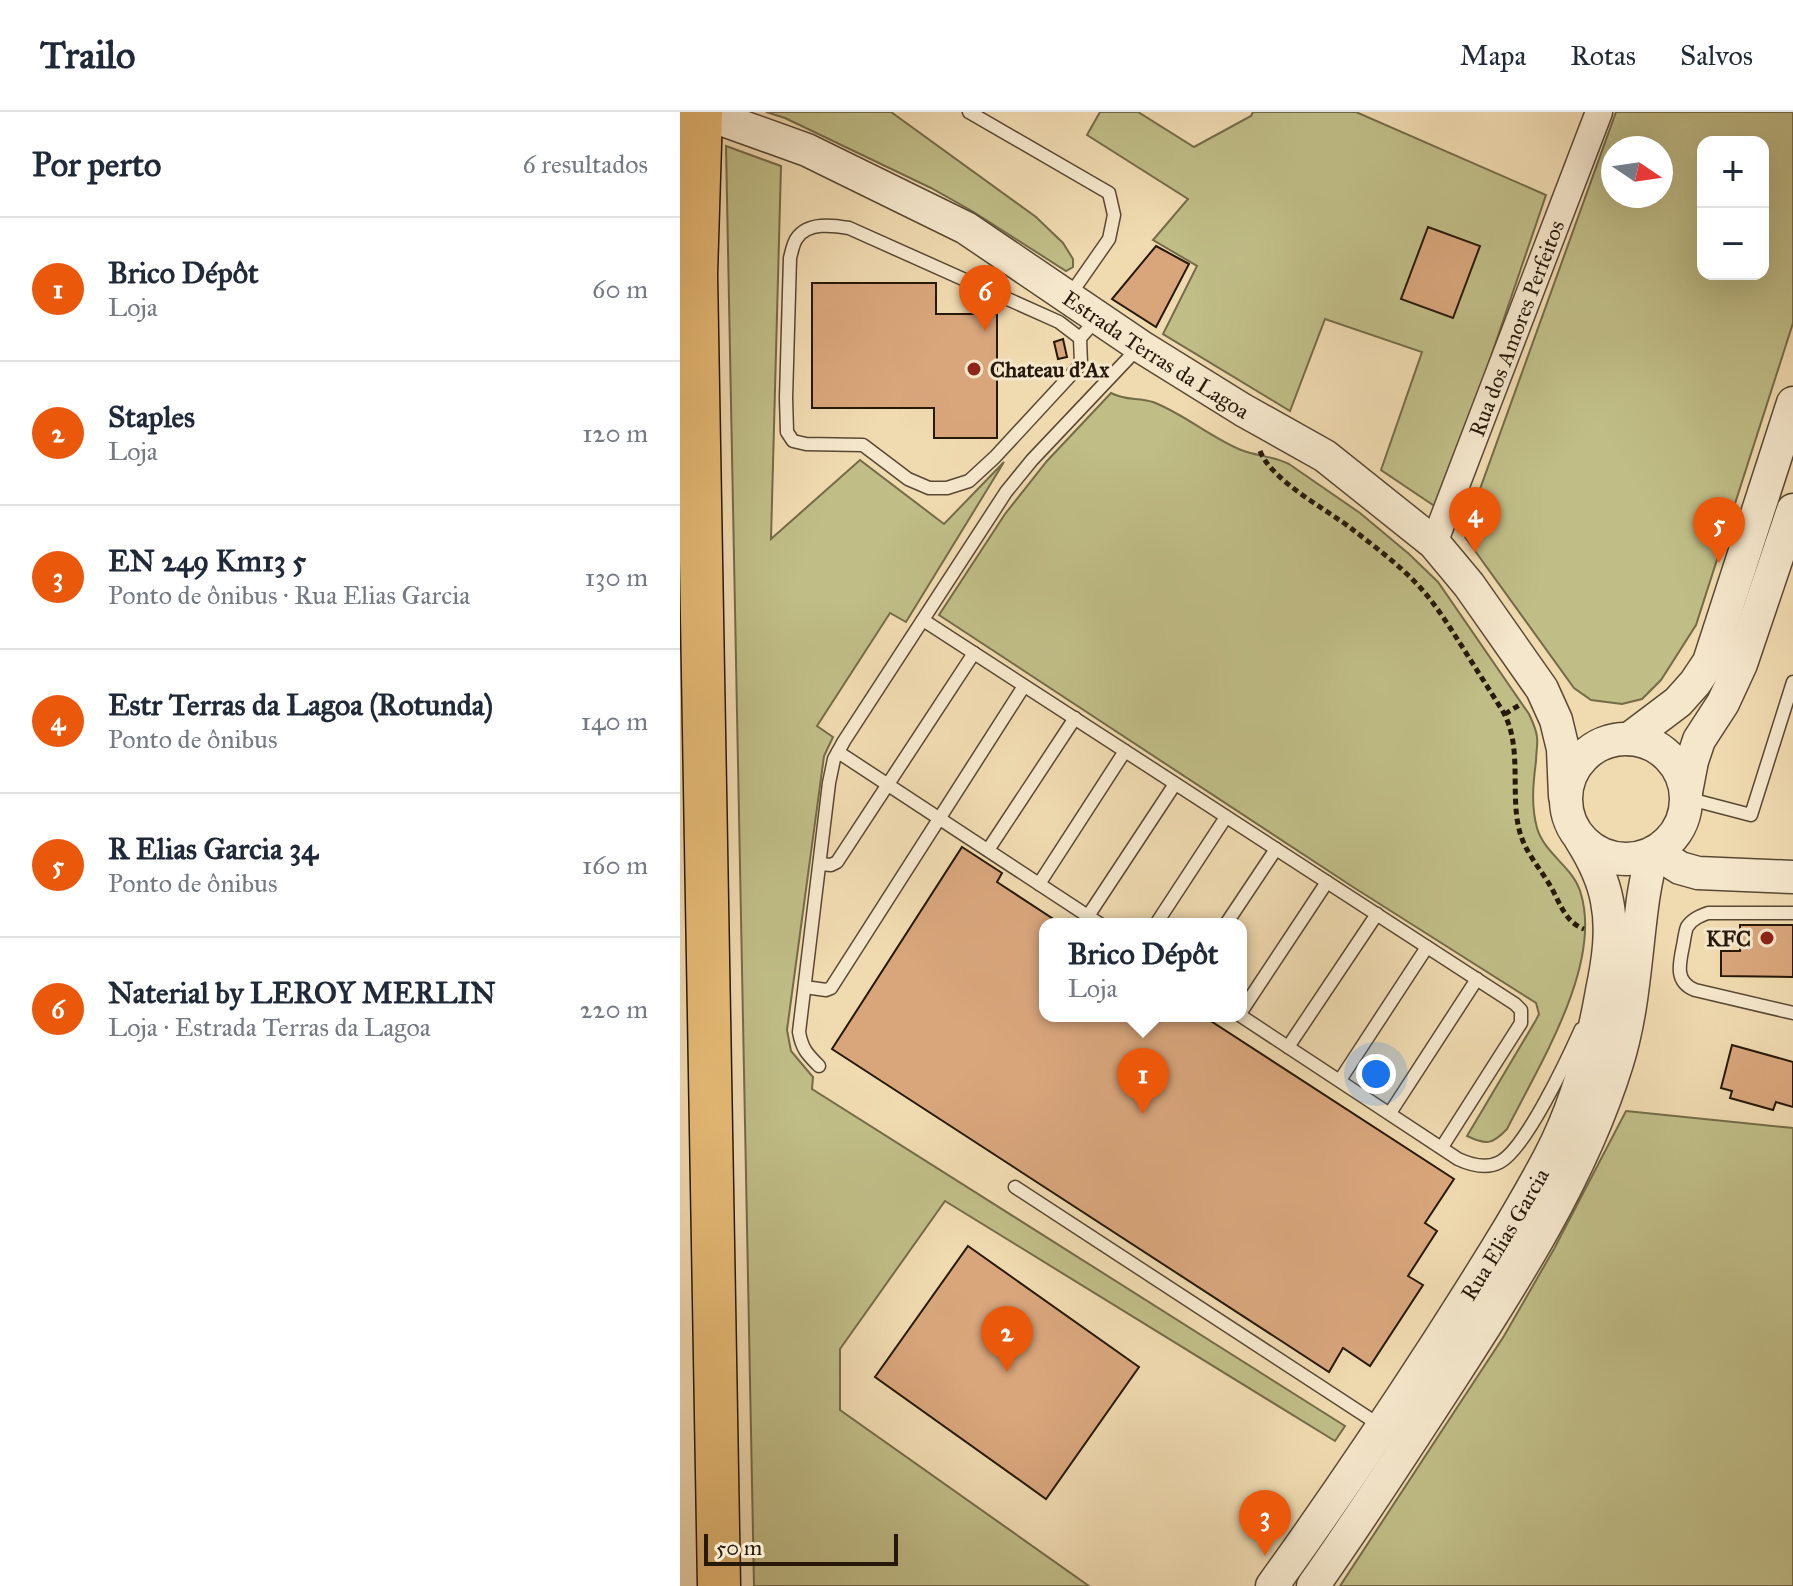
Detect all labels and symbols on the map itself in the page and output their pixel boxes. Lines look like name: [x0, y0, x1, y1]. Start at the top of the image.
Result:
north arrow: [1601, 136, 1673, 208]
street label: Rua dos Amores Perfeitos: [1463, 216, 1570, 440]
pin: 6: [959, 265, 1011, 331]
street label: Estrada Terras da Lagoa: [1057, 285, 1254, 425]
place label: Chateau d'Ax: [990, 356, 1110, 383]
marker: Chateau d'Ax: [965, 360, 983, 378]
pin: 4: [1449, 487, 1501, 553]
pin: 5: [1693, 497, 1745, 563]
place label: KFC: [1706, 925, 1751, 952]
marker: KFC: [1758, 929, 1776, 947]
pin: 1: [1117, 1048, 1169, 1114]
your location: [1356, 1054, 1396, 1094]
street label: Rua Elias Garcia: [1455, 1163, 1555, 1305]
pin: 2: [981, 1306, 1033, 1372]
pin: 3: [1239, 1490, 1291, 1556]
scale bar: [704, 1530, 898, 1566]

